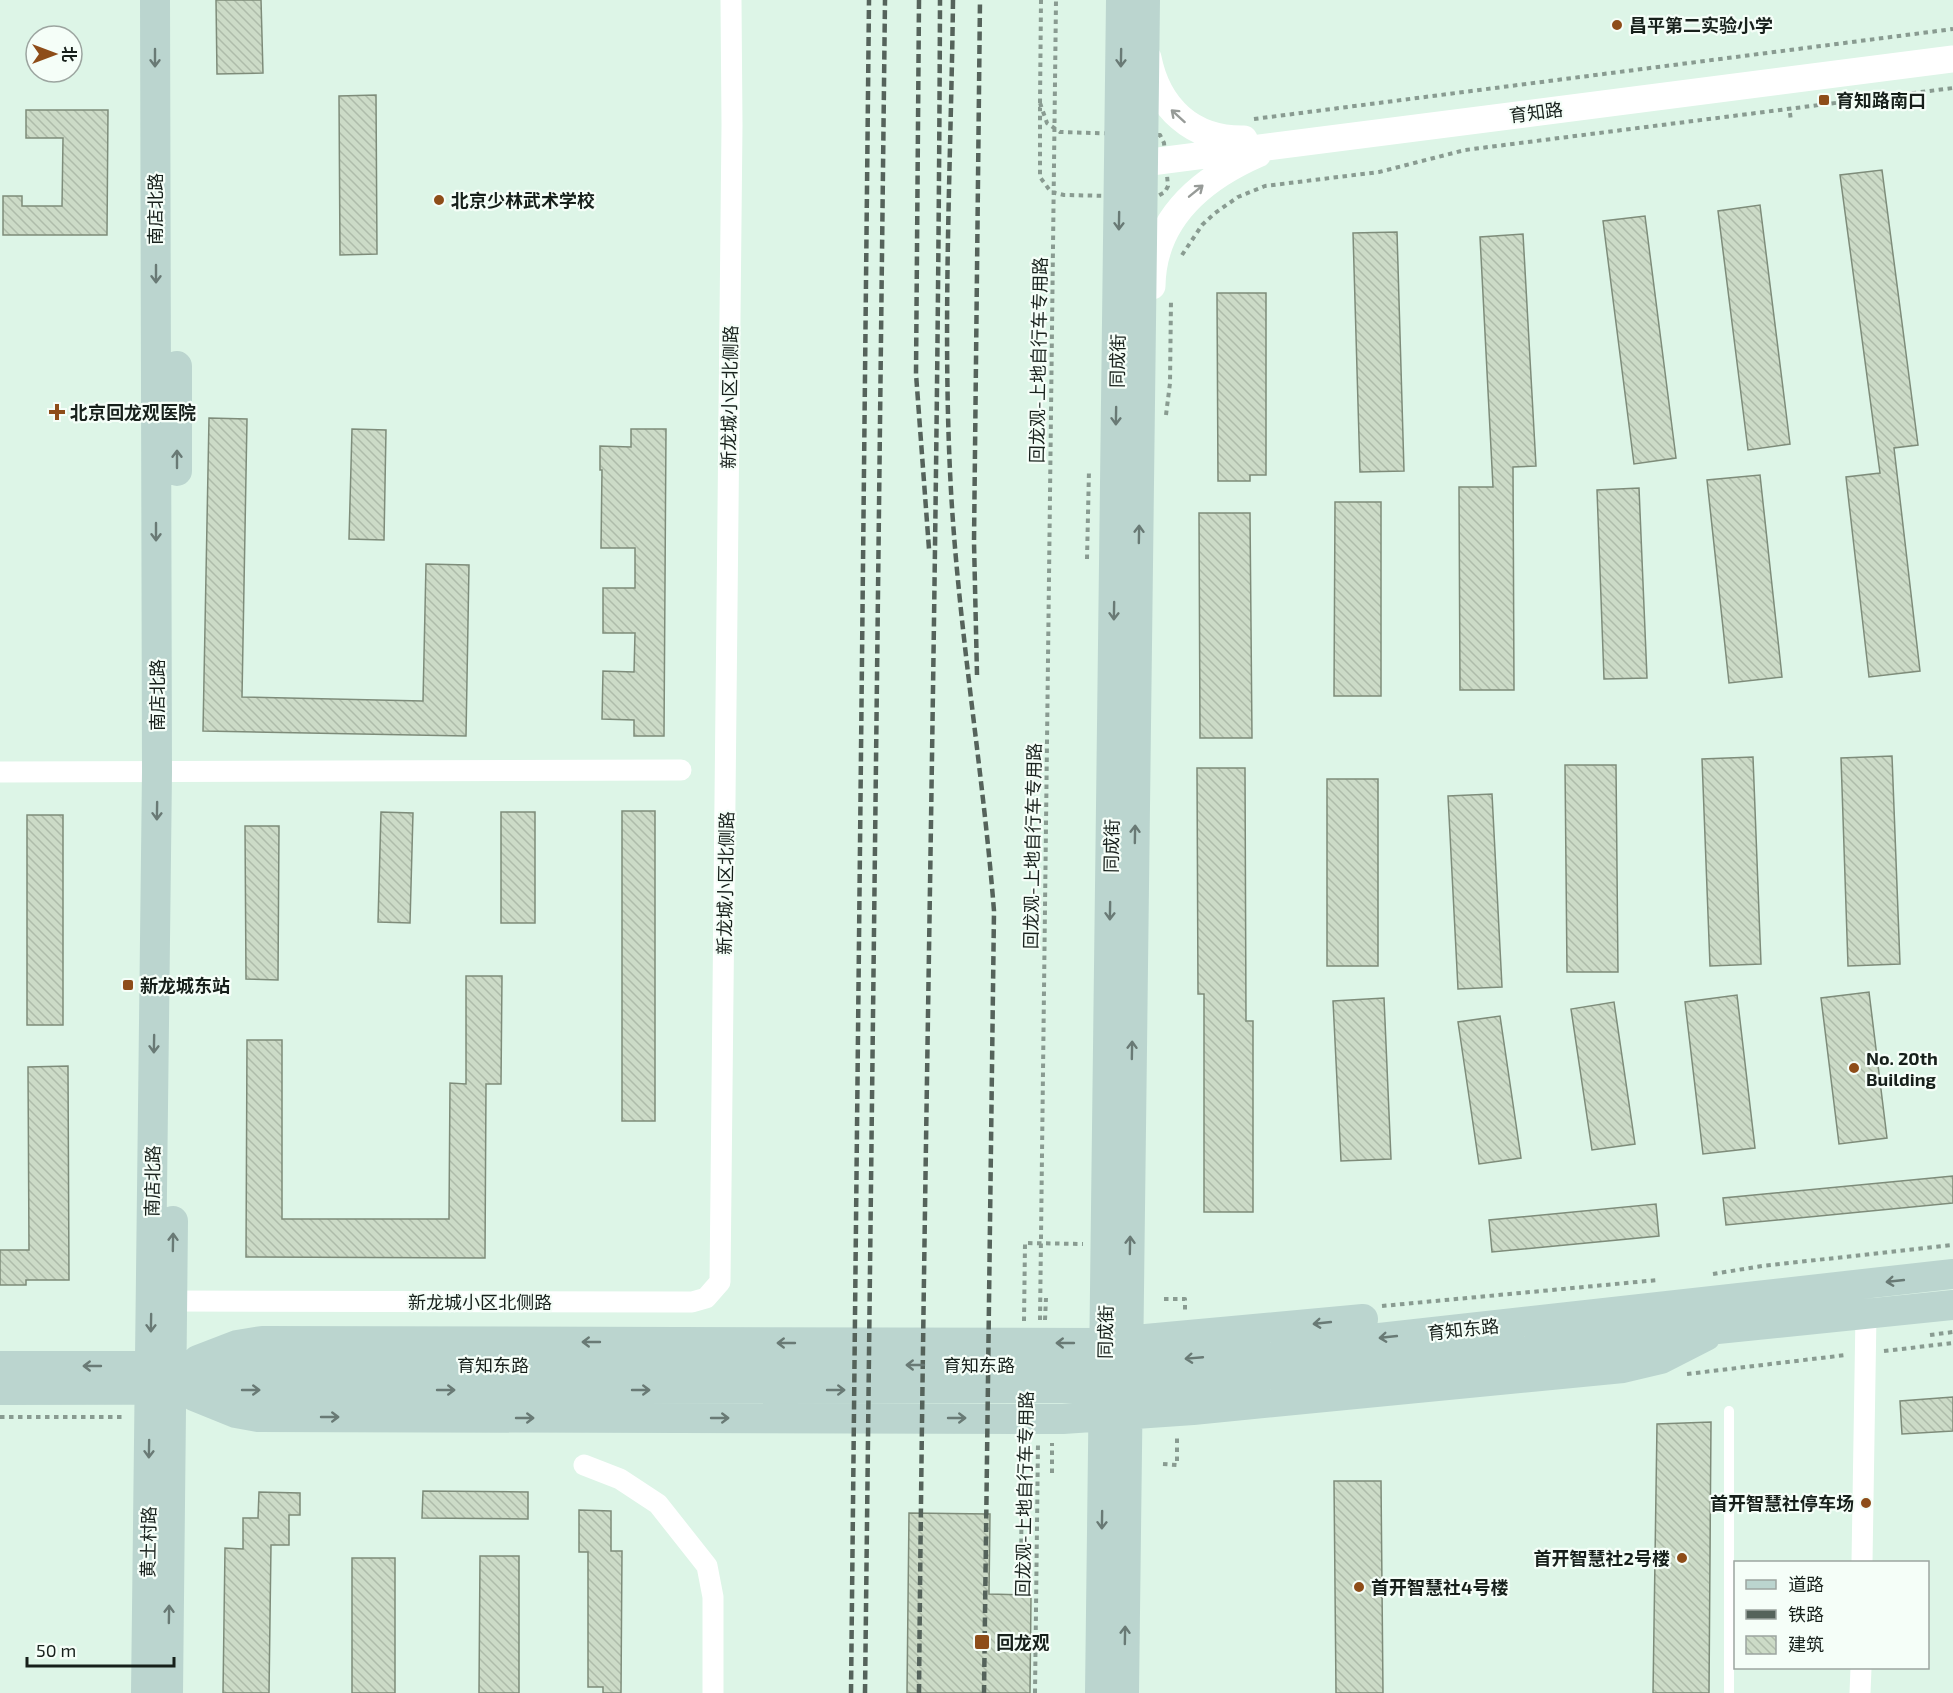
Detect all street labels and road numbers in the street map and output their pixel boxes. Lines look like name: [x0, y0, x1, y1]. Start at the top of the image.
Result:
street label: 育知路: [1508, 98, 1564, 126]
street label: 南店北路: [144, 173, 166, 245]
street label: 回龙观-上地自行车专用路: [1025, 257, 1051, 463]
street label: 新龙城小区北侧路: [717, 325, 741, 469]
street label: 同成街: [1106, 334, 1128, 388]
street label: 南店北路: [146, 659, 168, 731]
street label: 回龙观-上地自行车专用路: [1019, 743, 1045, 949]
street label: 新龙城小区北侧路: [713, 811, 737, 955]
street label: 同成街: [1100, 819, 1122, 873]
street label: 南店北路: [140, 1145, 164, 1217]
street label: 新龙城小区北侧路: [408, 1291, 552, 1313]
street label: 同成街: [1094, 1305, 1116, 1359]
street label: 育知东路: [1426, 1314, 1500, 1344]
street label: 育知东路: [457, 1354, 529, 1376]
street label: 育知东路: [943, 1354, 1015, 1376]
street label: 回龙观-上地自行车专用路: [1011, 1391, 1037, 1597]
street label: 黄土村路: [136, 1506, 160, 1578]

